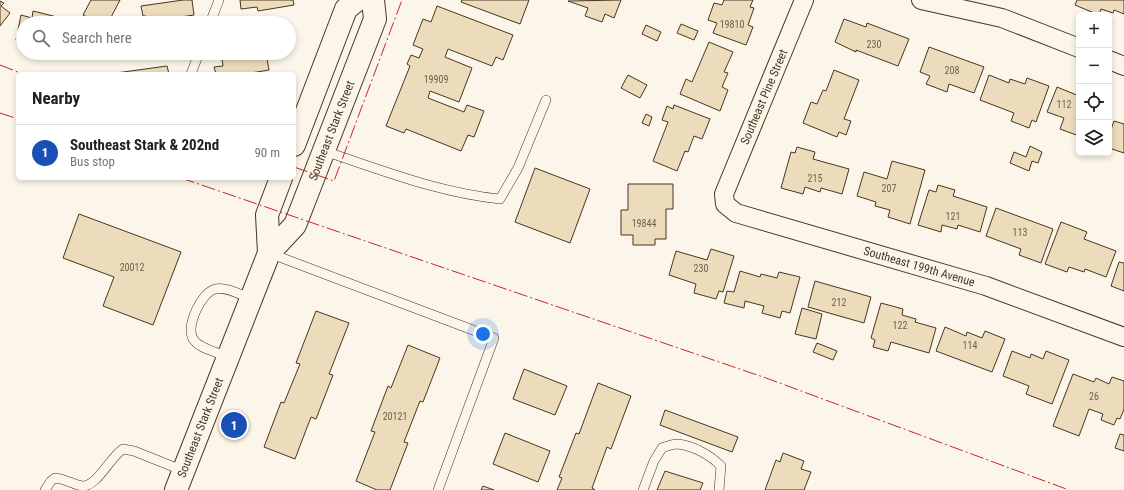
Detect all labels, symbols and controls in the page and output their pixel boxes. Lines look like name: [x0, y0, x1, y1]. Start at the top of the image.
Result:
map controls: [1076, 12, 1112, 156]
button: +: [1076, 12, 1112, 48]
search box: [16, 16, 296, 60]
house number: 19810: [720, 19, 744, 30]
icon: search: [30, 27, 52, 49]
text: Search here: [62, 29, 132, 47]
house number: 230: [867, 39, 881, 50]
street label: Southeast Pine Street: [738, 47, 791, 147]
button: −: [1076, 48, 1112, 84]
house number: 208: [945, 65, 959, 76]
house number: 19909: [424, 74, 448, 85]
street label: Southeast Stark Street: [306, 78, 358, 183]
button: locate: [1076, 84, 1112, 120]
text: Nearby: [32, 88, 80, 108]
house number: 112: [1057, 99, 1071, 110]
button: layers: [1076, 120, 1112, 156]
text: Southeast Stark & 202nd: [70, 136, 219, 154]
text: 1: [42, 145, 48, 160]
text: 90 m: [254, 145, 280, 160]
text: Bus stop: [70, 154, 115, 169]
house number: 215: [808, 173, 822, 184]
house number: 207: [882, 183, 896, 194]
house number: 121: [946, 211, 960, 222]
house number: 19844: [632, 218, 656, 229]
house number: 113: [1013, 227, 1027, 238]
street label: Southeast 199th Avenue: [862, 244, 977, 289]
house number: 20012: [120, 262, 144, 273]
house number: 230: [694, 263, 708, 274]
house number: 212: [832, 297, 846, 308]
house number: 122: [893, 320, 907, 331]
your location: [473, 324, 493, 344]
house number: 114: [963, 340, 977, 351]
street label: Southeast Stark Street: [175, 375, 227, 480]
house number: 26: [1089, 391, 1099, 402]
pin: 1: [221, 410, 247, 440]
house number: 20121: [383, 411, 407, 422]

